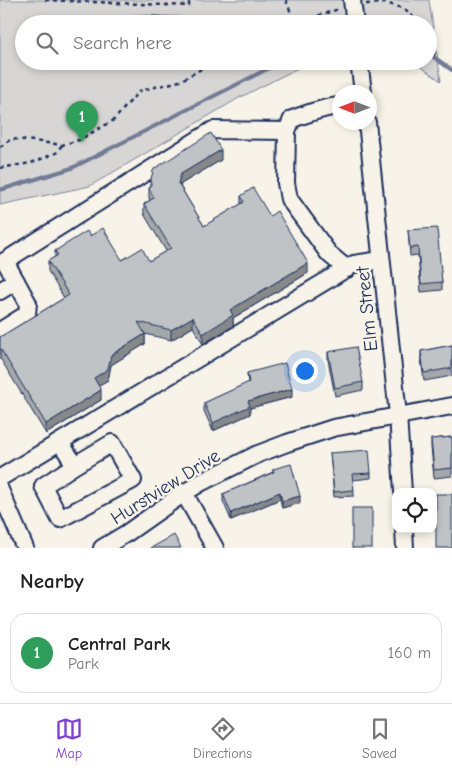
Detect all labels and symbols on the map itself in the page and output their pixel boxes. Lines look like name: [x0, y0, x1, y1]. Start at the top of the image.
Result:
north arrow: [332, 85, 377, 130]
pin: 1: [66, 101, 98, 142]
street label: Elm Street: [352, 265, 382, 352]
your location: [292, 358, 318, 384]
street label: Hurstview Drive: [107, 444, 224, 529]

